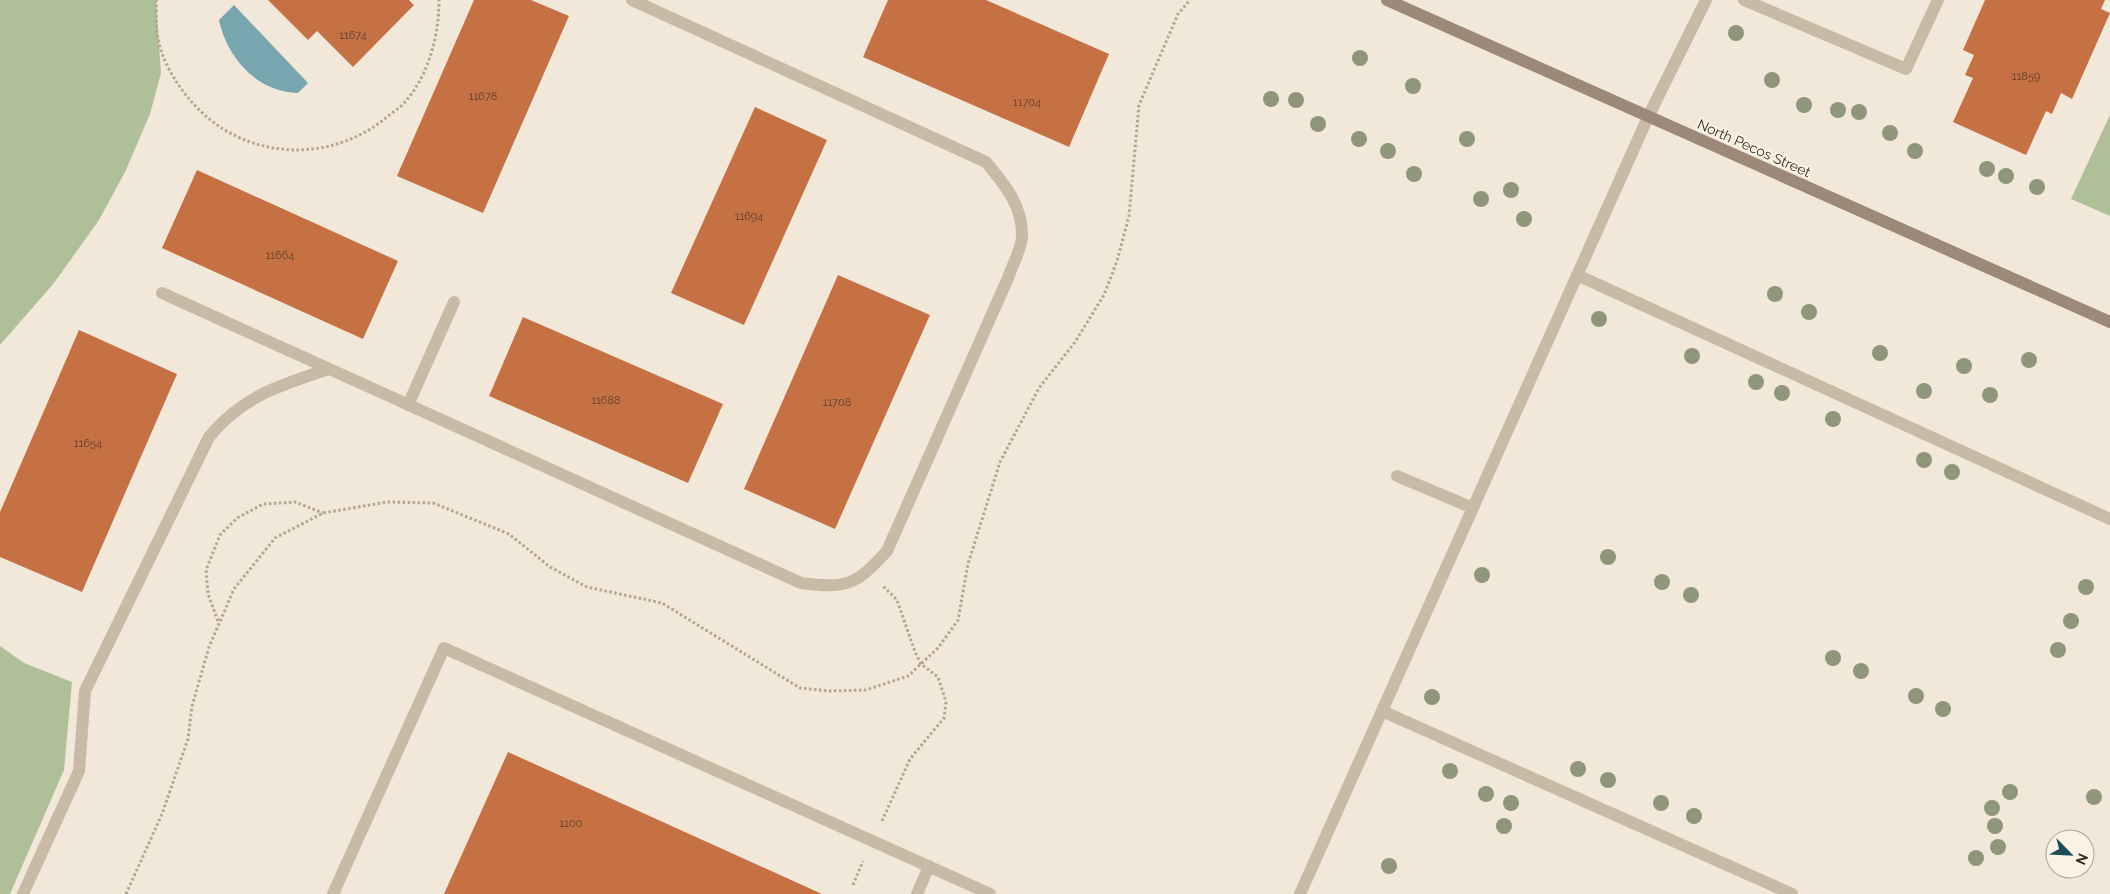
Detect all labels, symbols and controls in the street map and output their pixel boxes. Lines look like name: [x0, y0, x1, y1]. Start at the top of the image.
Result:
house number: 11674: [339, 29, 367, 42]
house number: 11859: [2012, 70, 2040, 83]
house number: 11678: [469, 90, 497, 103]
house number: 11704: [1013, 96, 1041, 109]
street label: North Pecos Street: [1695, 116, 1813, 180]
house number: 11694: [735, 210, 763, 223]
house number: 11664: [266, 249, 294, 262]
house number: 11688: [591, 394, 621, 407]
house number: 11708: [823, 396, 851, 409]
house number: 11654: [74, 437, 102, 450]
house number: 1100: [560, 817, 583, 830]
north arrow: [2045, 829, 2095, 879]
text: N: [2072, 851, 2091, 867]

